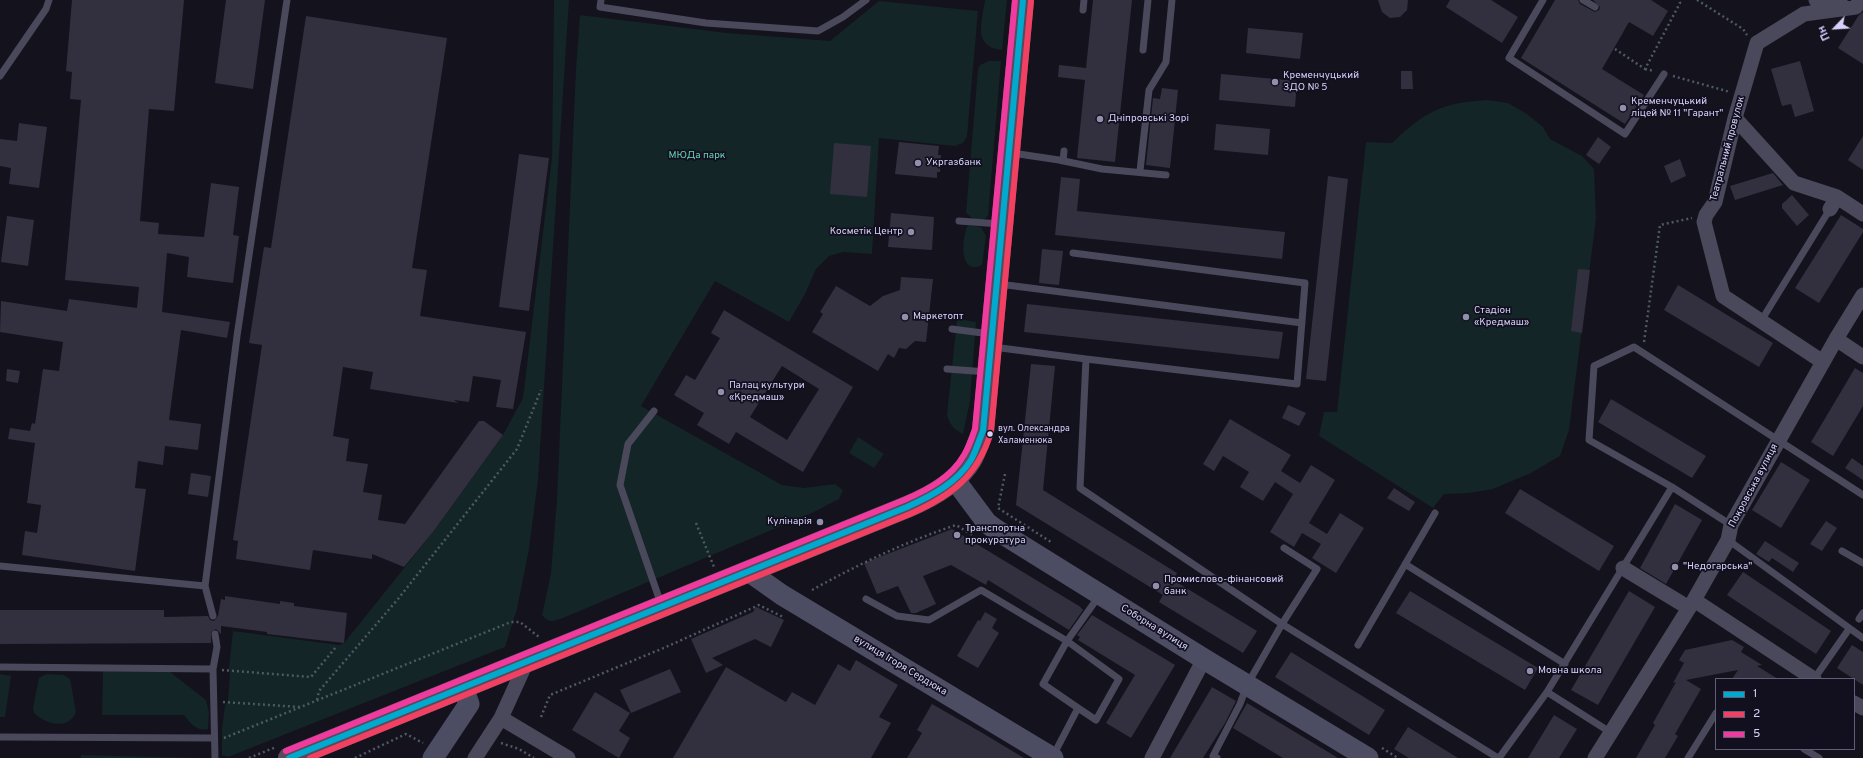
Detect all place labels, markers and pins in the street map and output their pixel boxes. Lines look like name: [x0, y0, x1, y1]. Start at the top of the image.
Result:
place label: Кременчуцький ЗДО № 5: [1283, 70, 1359, 94]
marker: Кременчуцький ЗДО № 5: [1270, 77, 1280, 87]
place label: Кременчуцький ліцей № 11 "Гарант": [1631, 96, 1723, 120]
marker: Кременчуцький ліцей № 11 "Гарант": [1618, 103, 1628, 113]
place label: Дніпровські Зорі: [1108, 113, 1189, 125]
marker: Дніпровські Зорі: [1095, 114, 1105, 124]
place label: Укргазбанк: [926, 157, 981, 169]
marker: Укргазбанк: [913, 158, 923, 168]
place label: Косметік Центр: [830, 226, 903, 238]
marker: Косметік Центр: [906, 227, 916, 237]
place label: Стадіон «Кредмаш»: [1474, 305, 1529, 328]
place label: Маркетопт: [913, 311, 963, 323]
marker: Маркетопт: [900, 312, 910, 322]
marker: Стадіон «Кредмаш»: [1461, 312, 1471, 322]
place label: Палац культури «Кредмаш»: [729, 380, 805, 404]
marker: Палац культури «Кредмаш»: [716, 387, 726, 397]
place label: вул. Олександра Халаменюка: [998, 424, 1070, 445]
marker: вул. Олександра Халаменюка: [985, 429, 995, 439]
place label: Кулінарія: [767, 516, 812, 528]
marker: Кулінарія: [815, 517, 825, 527]
place label: Транспортна прокуратура: [965, 523, 1025, 546]
marker: Транспортна прокуратура: [952, 530, 962, 540]
place label: "Недогарська": [1683, 561, 1752, 573]
marker: "Недогарська": [1670, 562, 1680, 572]
place label: Промислово-фінансовий банк: [1164, 574, 1283, 598]
marker: Промислово-фінансовий банк: [1151, 581, 1161, 591]
place label: Мовна школа: [1538, 665, 1602, 677]
marker: Мовна школа: [1525, 666, 1535, 676]

